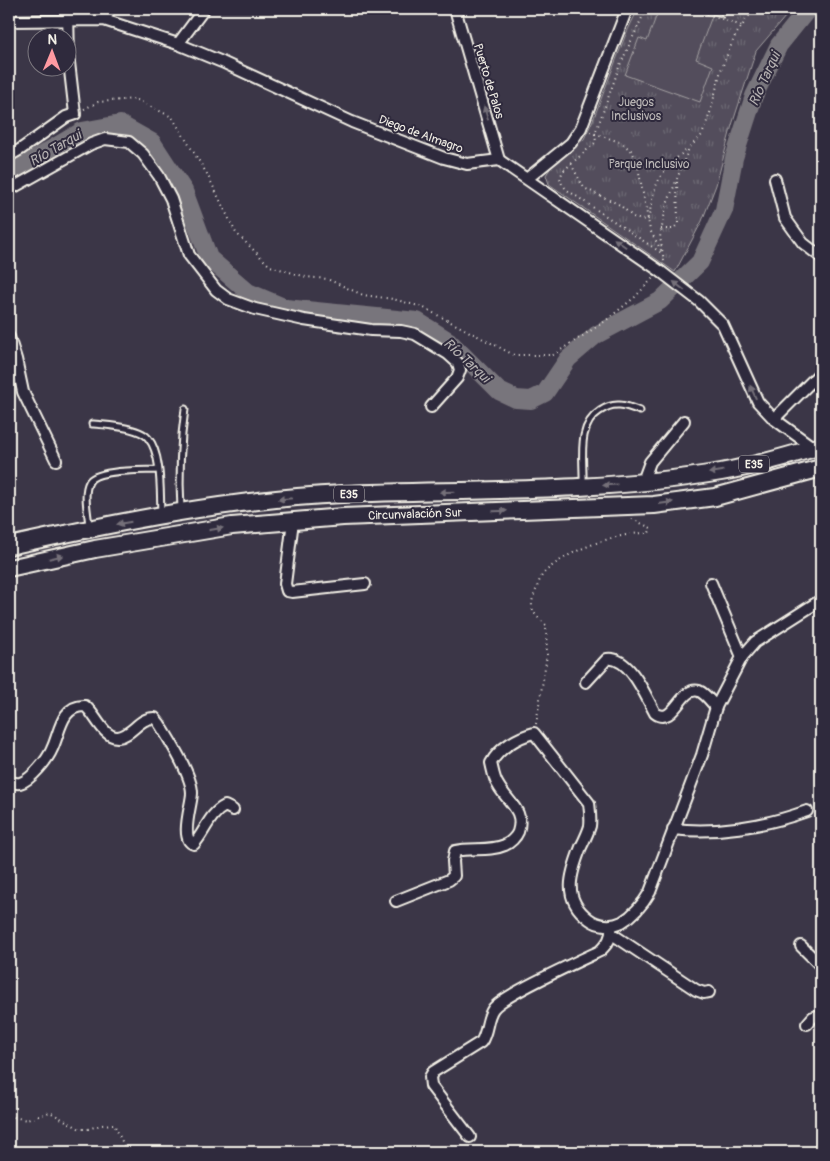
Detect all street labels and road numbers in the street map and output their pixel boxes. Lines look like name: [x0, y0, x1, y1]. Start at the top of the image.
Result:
street label: Puerto de Palos: [470, 42, 507, 121]
street label: Diego de Almagro: [377, 112, 466, 157]
road number: E35: [739, 456, 769, 472]
road number: E35: [334, 486, 364, 502]
street label: Circunvalación Sur: [368, 505, 463, 524]

